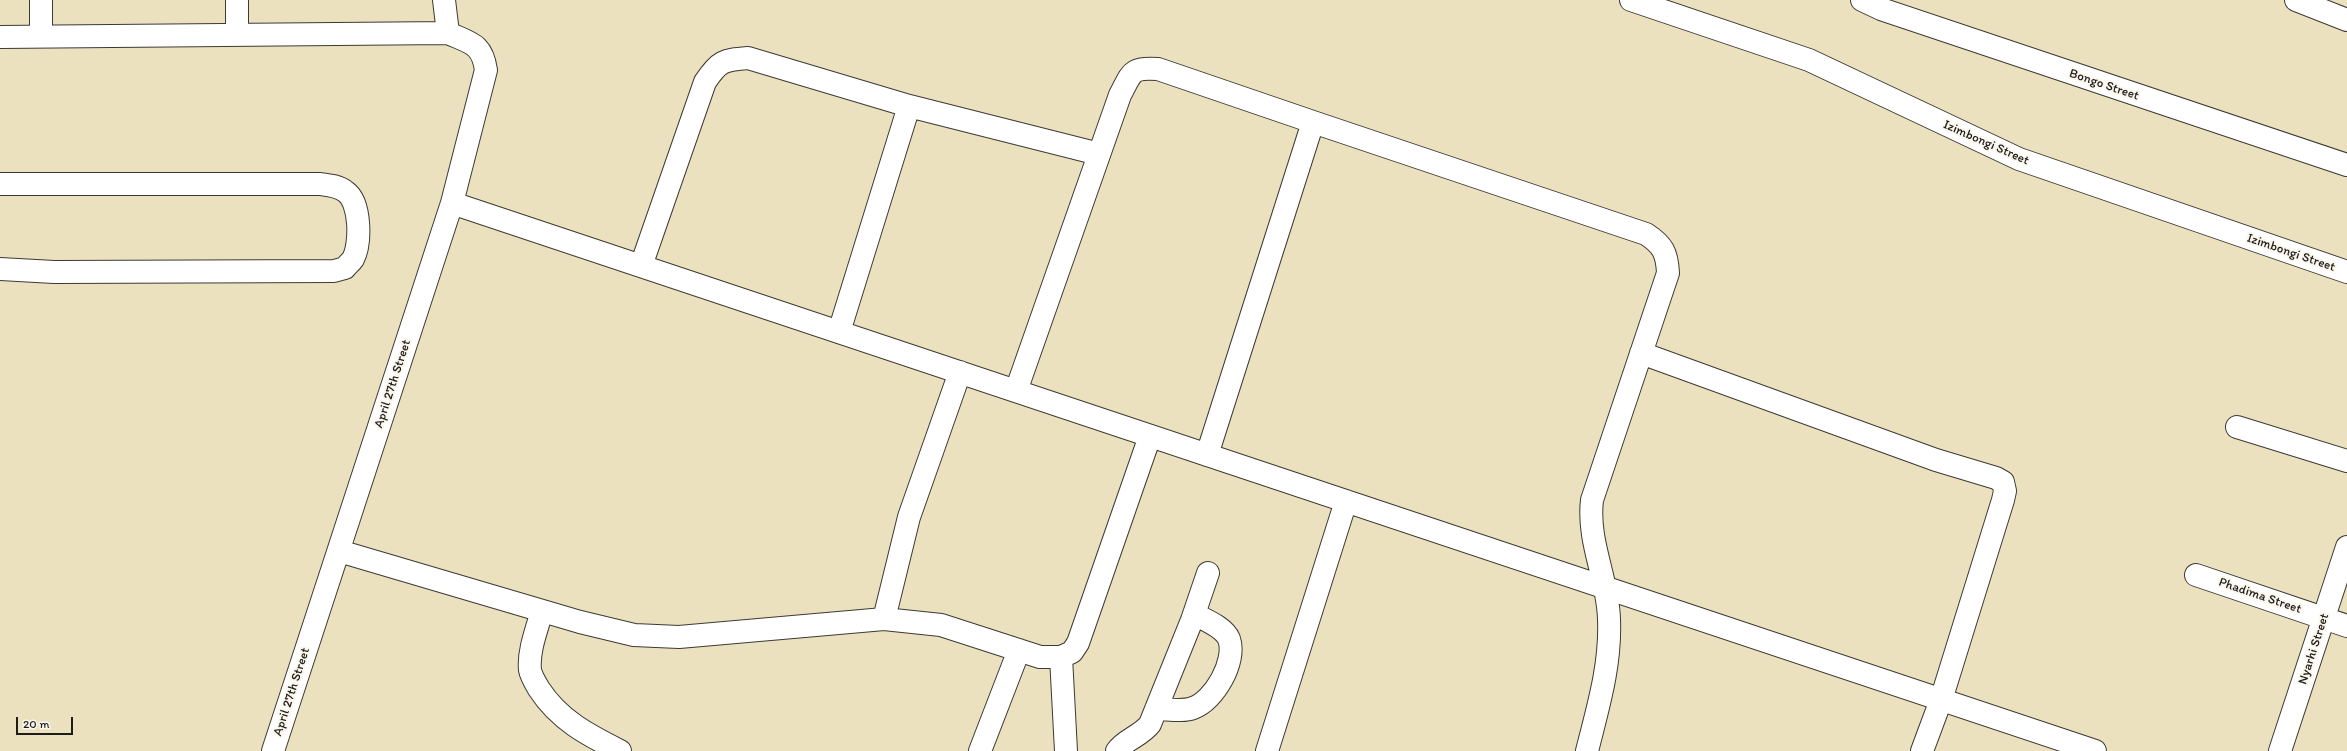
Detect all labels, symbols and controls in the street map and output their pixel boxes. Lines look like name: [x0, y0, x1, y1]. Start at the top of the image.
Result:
street label: Bongo Street: [2067, 66, 2141, 104]
street label: Izimbongi Street: [1941, 117, 2031, 169]
street label: Izimbongi Street: [2245, 231, 2337, 275]
street label: April 27th Street: [371, 338, 415, 430]
street label: Phadima Street: [2217, 575, 2303, 617]
street label: Nyarhi Street: [2295, 611, 2333, 687]
street label: April 27th Street: [270, 646, 314, 738]
scale bar: [18, 709, 75, 735]
text: 20 m: [23, 717, 50, 731]

